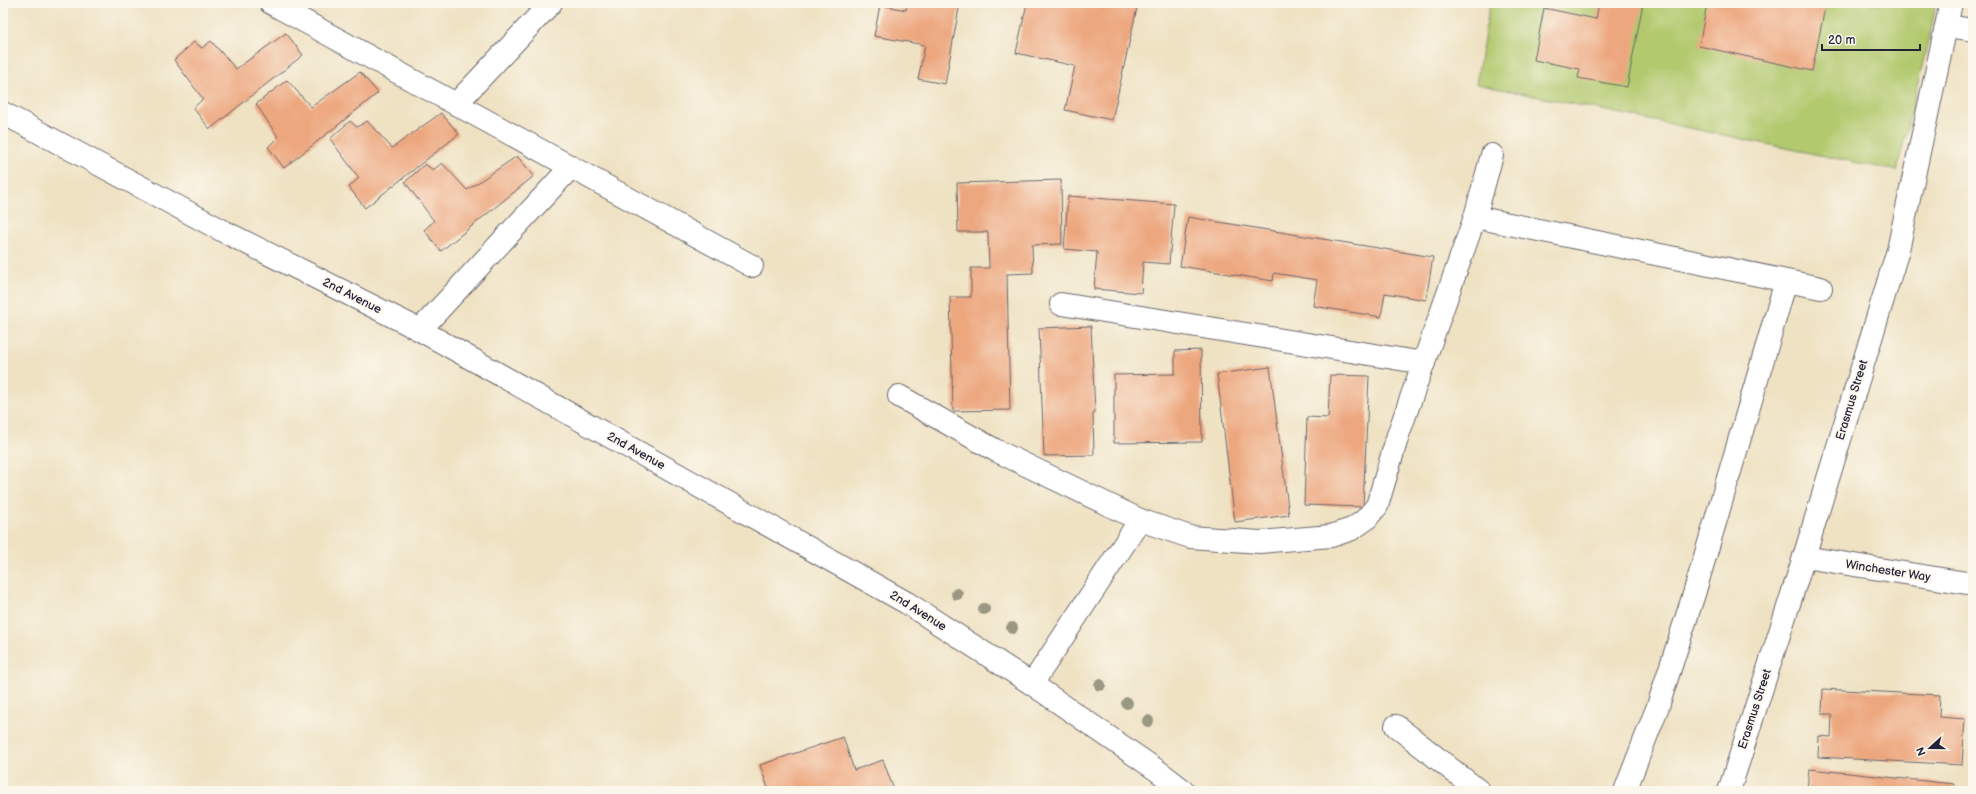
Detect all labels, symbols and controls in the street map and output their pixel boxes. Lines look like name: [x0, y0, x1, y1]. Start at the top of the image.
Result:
scale bar: [1822, 26, 1920, 52]
text: 20 m: [1828, 33, 1855, 48]
street label: 2nd Avenue: [320, 275, 384, 317]
street label: Erasmus Street: [1833, 358, 1871, 442]
street label: 2nd Avenue: [604, 429, 668, 473]
street label: Winchester Way: [1844, 557, 1932, 585]
street label: 2nd Avenue: [887, 588, 949, 634]
street label: Erasmus Street: [1735, 667, 1775, 751]
north arrow: [1910, 728, 1950, 768]
text: N: [1914, 745, 1929, 758]

